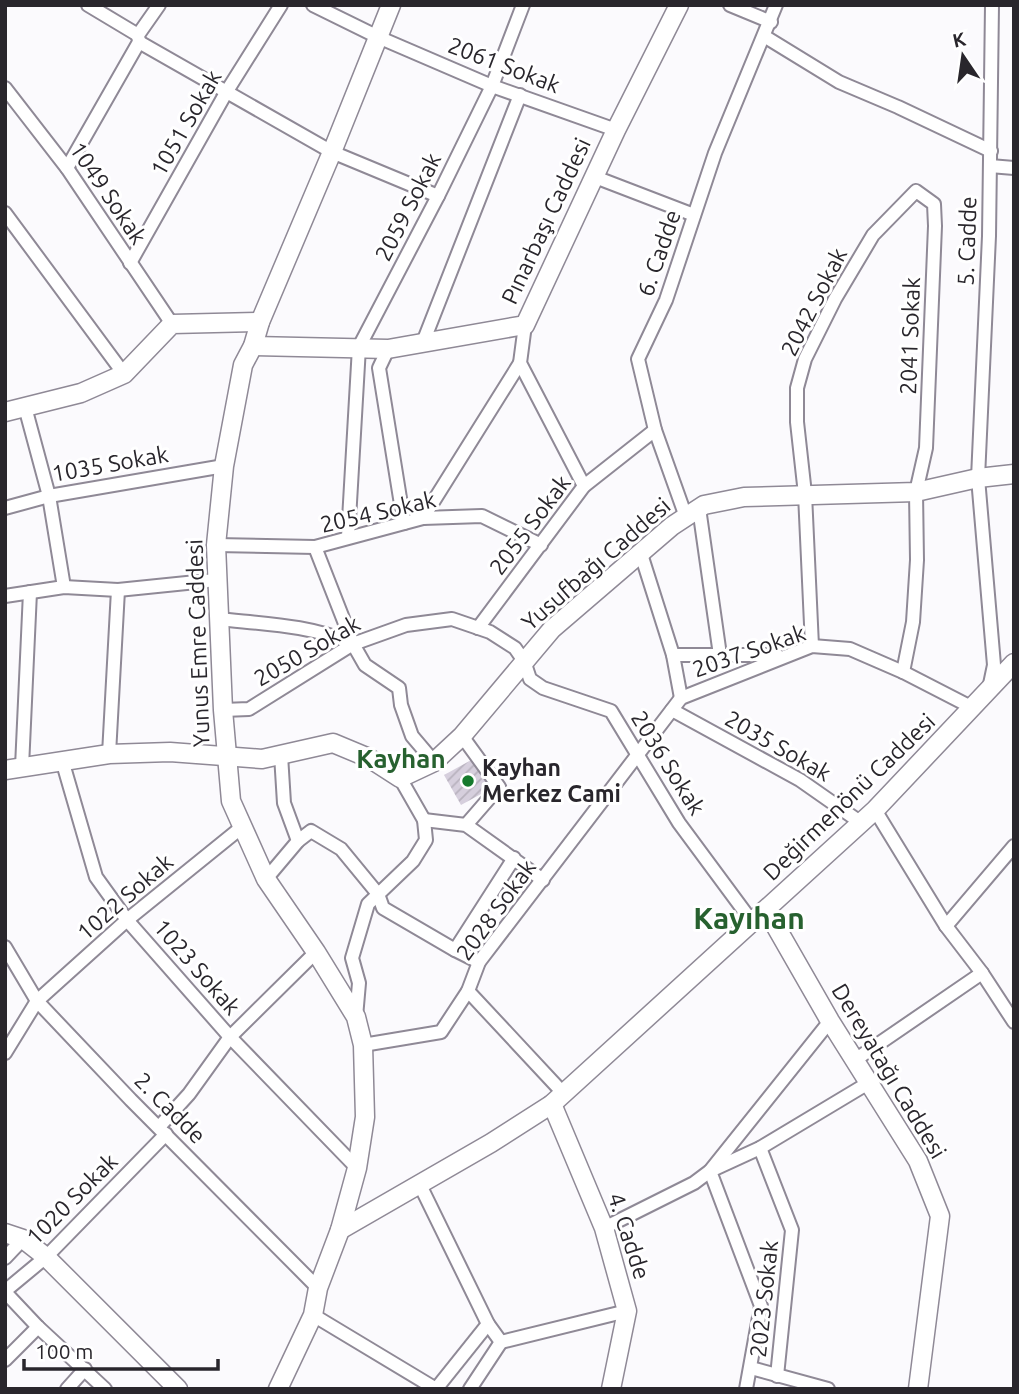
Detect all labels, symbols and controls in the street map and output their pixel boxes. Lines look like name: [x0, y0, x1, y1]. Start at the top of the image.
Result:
north arrow: [928, 21, 998, 91]
text: K: [951, 27, 968, 52]
street label: 2061 Sokak: [445, 32, 564, 97]
street label: 1051 Sokak: [145, 65, 226, 180]
street label: Pınarbaşı Caddesi: [496, 134, 595, 308]
street label: 1049 Sokak: [65, 137, 152, 249]
street label: 2059 Sokak: [370, 148, 446, 265]
street label: 5. Cadde: [952, 196, 981, 286]
street label: 6. Cadde: [632, 206, 685, 299]
street label: 2042 Sokak: [776, 243, 852, 360]
street label: 2041 Sokak: [895, 276, 924, 395]
street label: 1035 Sokak: [50, 441, 170, 486]
street label: 2055 Sokak: [484, 470, 575, 579]
street label: 2054 Sokak: [318, 486, 438, 537]
street label: Yusufbağı Caddesi: [516, 492, 675, 635]
street label: Yunus Emre Caddesi: [181, 539, 214, 747]
street label: 2050 Sokak: [250, 610, 364, 691]
street label: 2037 Sokak: [689, 619, 809, 682]
street label: 2035 Sokak: [721, 705, 836, 786]
street label: 2036 Sokak: [627, 706, 710, 820]
street label: Değirmenönü Caddesi: [758, 708, 939, 885]
district label: Kayhan: [356, 744, 446, 773]
place label: Kayhan Merkez Cami: [482, 755, 621, 806]
marker: Kayhan Merkez Cami: [460, 773, 476, 789]
street label: 1022 Sokak: [72, 848, 178, 945]
street label: 2028 Sokak: [451, 854, 541, 965]
district label: Kayıhan: [693, 901, 805, 935]
street label: 1023 Sokak: [149, 914, 246, 1020]
street label: Dereyatağı Caddesi: [827, 979, 951, 1163]
street label: 2. Cadde: [130, 1067, 211, 1148]
street label: 1020 Sokak: [21, 1148, 122, 1249]
street label: 4. Cadde: [604, 1189, 655, 1282]
street label: 2023 Sokak: [745, 1239, 782, 1359]
scale bar: [24, 1328, 219, 1372]
text: 100 m: [35, 1339, 93, 1363]

